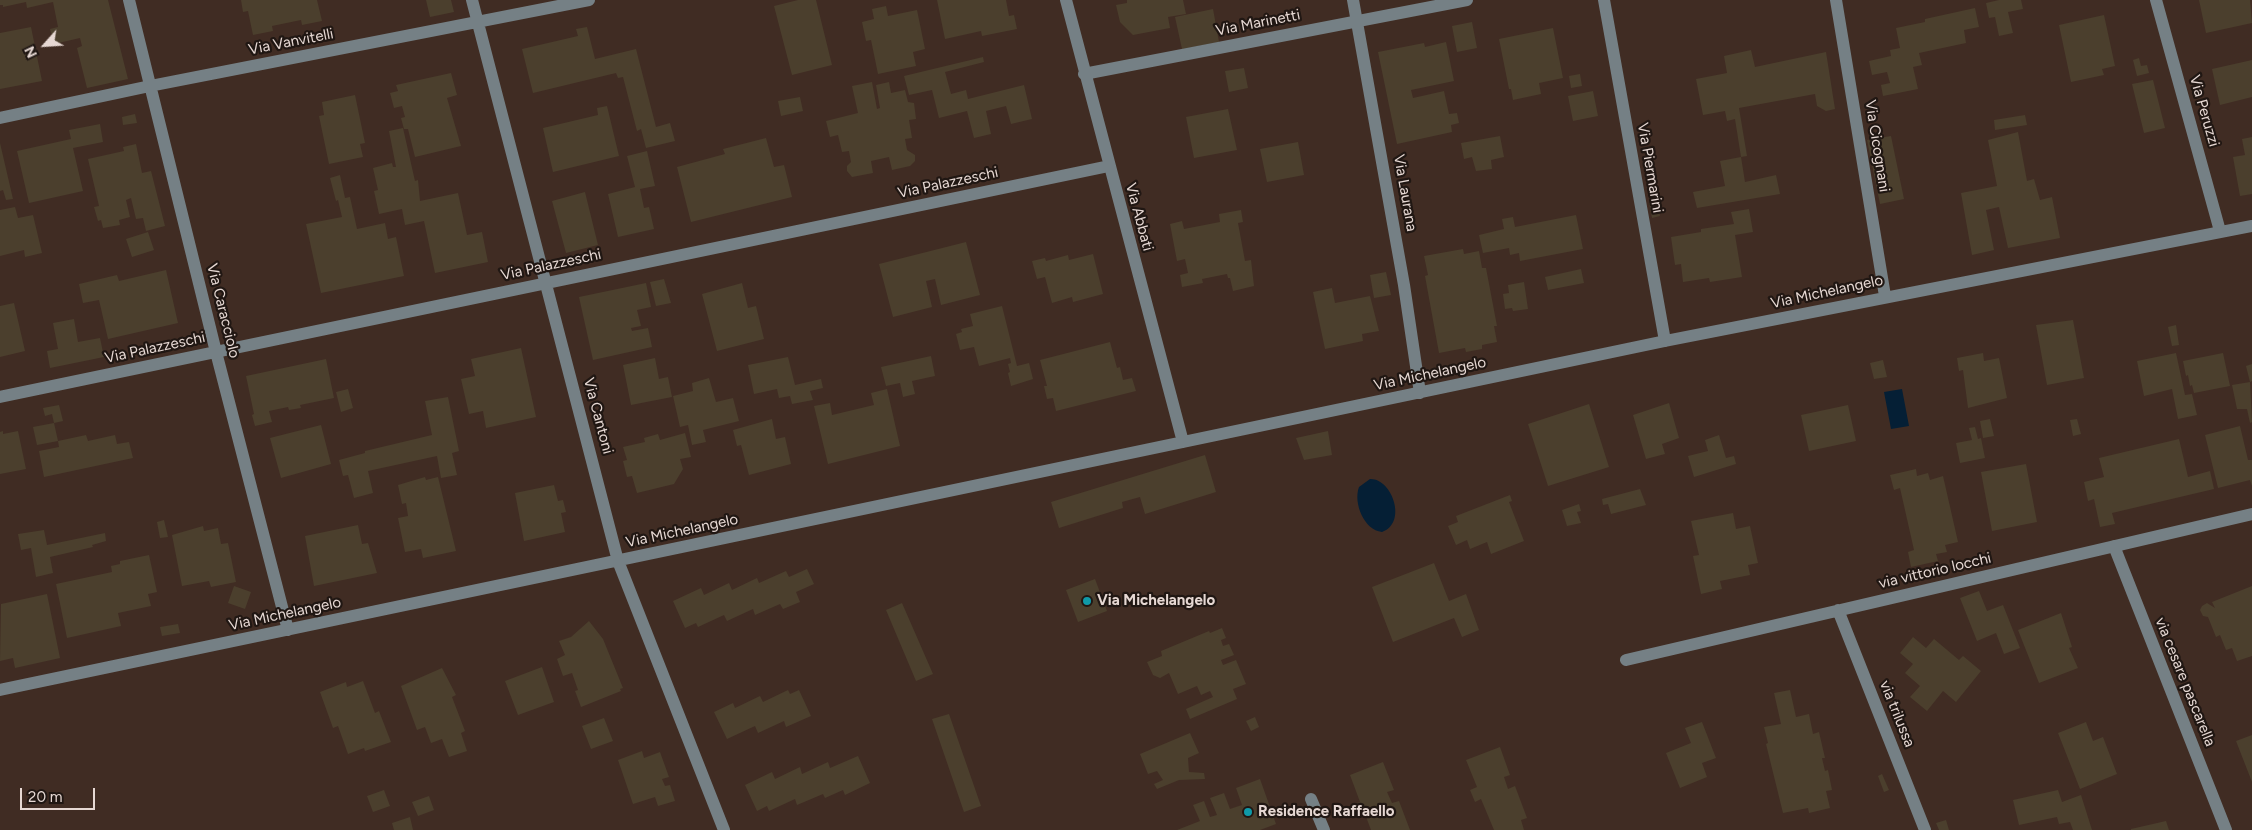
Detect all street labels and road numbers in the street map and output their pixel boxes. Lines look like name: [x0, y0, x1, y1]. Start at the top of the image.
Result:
street label: Via Marinetti: [1214, 6, 1302, 40]
street label: Via Vanvitelli: [247, 25, 335, 59]
street label: Via Peruzzi: [2185, 73, 2223, 149]
street label: Via Cicognani: [1861, 99, 1893, 193]
street label: Via Piermarini: [1633, 121, 1667, 215]
street label: Via Laurana: [1389, 153, 1421, 233]
street label: Via Palazzeschi: [896, 164, 1000, 202]
street label: Via Abbati: [1121, 181, 1157, 253]
street label: Via Palazzeschi: [499, 246, 603, 284]
street label: Via Caracciolo: [203, 262, 243, 360]
street label: Via Michelangelo: [1769, 271, 1885, 313]
street label: Via Palazzeschi: [103, 329, 207, 367]
street label: Via Michelangelo: [1372, 353, 1488, 395]
street label: Via Cantoni: [579, 376, 617, 456]
street label: Via Michelangelo: [624, 510, 740, 552]
street label: via vittorio locchi: [1877, 549, 1993, 593]
street label: Via Michelangelo: [227, 593, 343, 635]
street label: via cesare pascarella: [2151, 615, 2219, 749]
street label: via trilussa: [1876, 678, 1918, 750]

